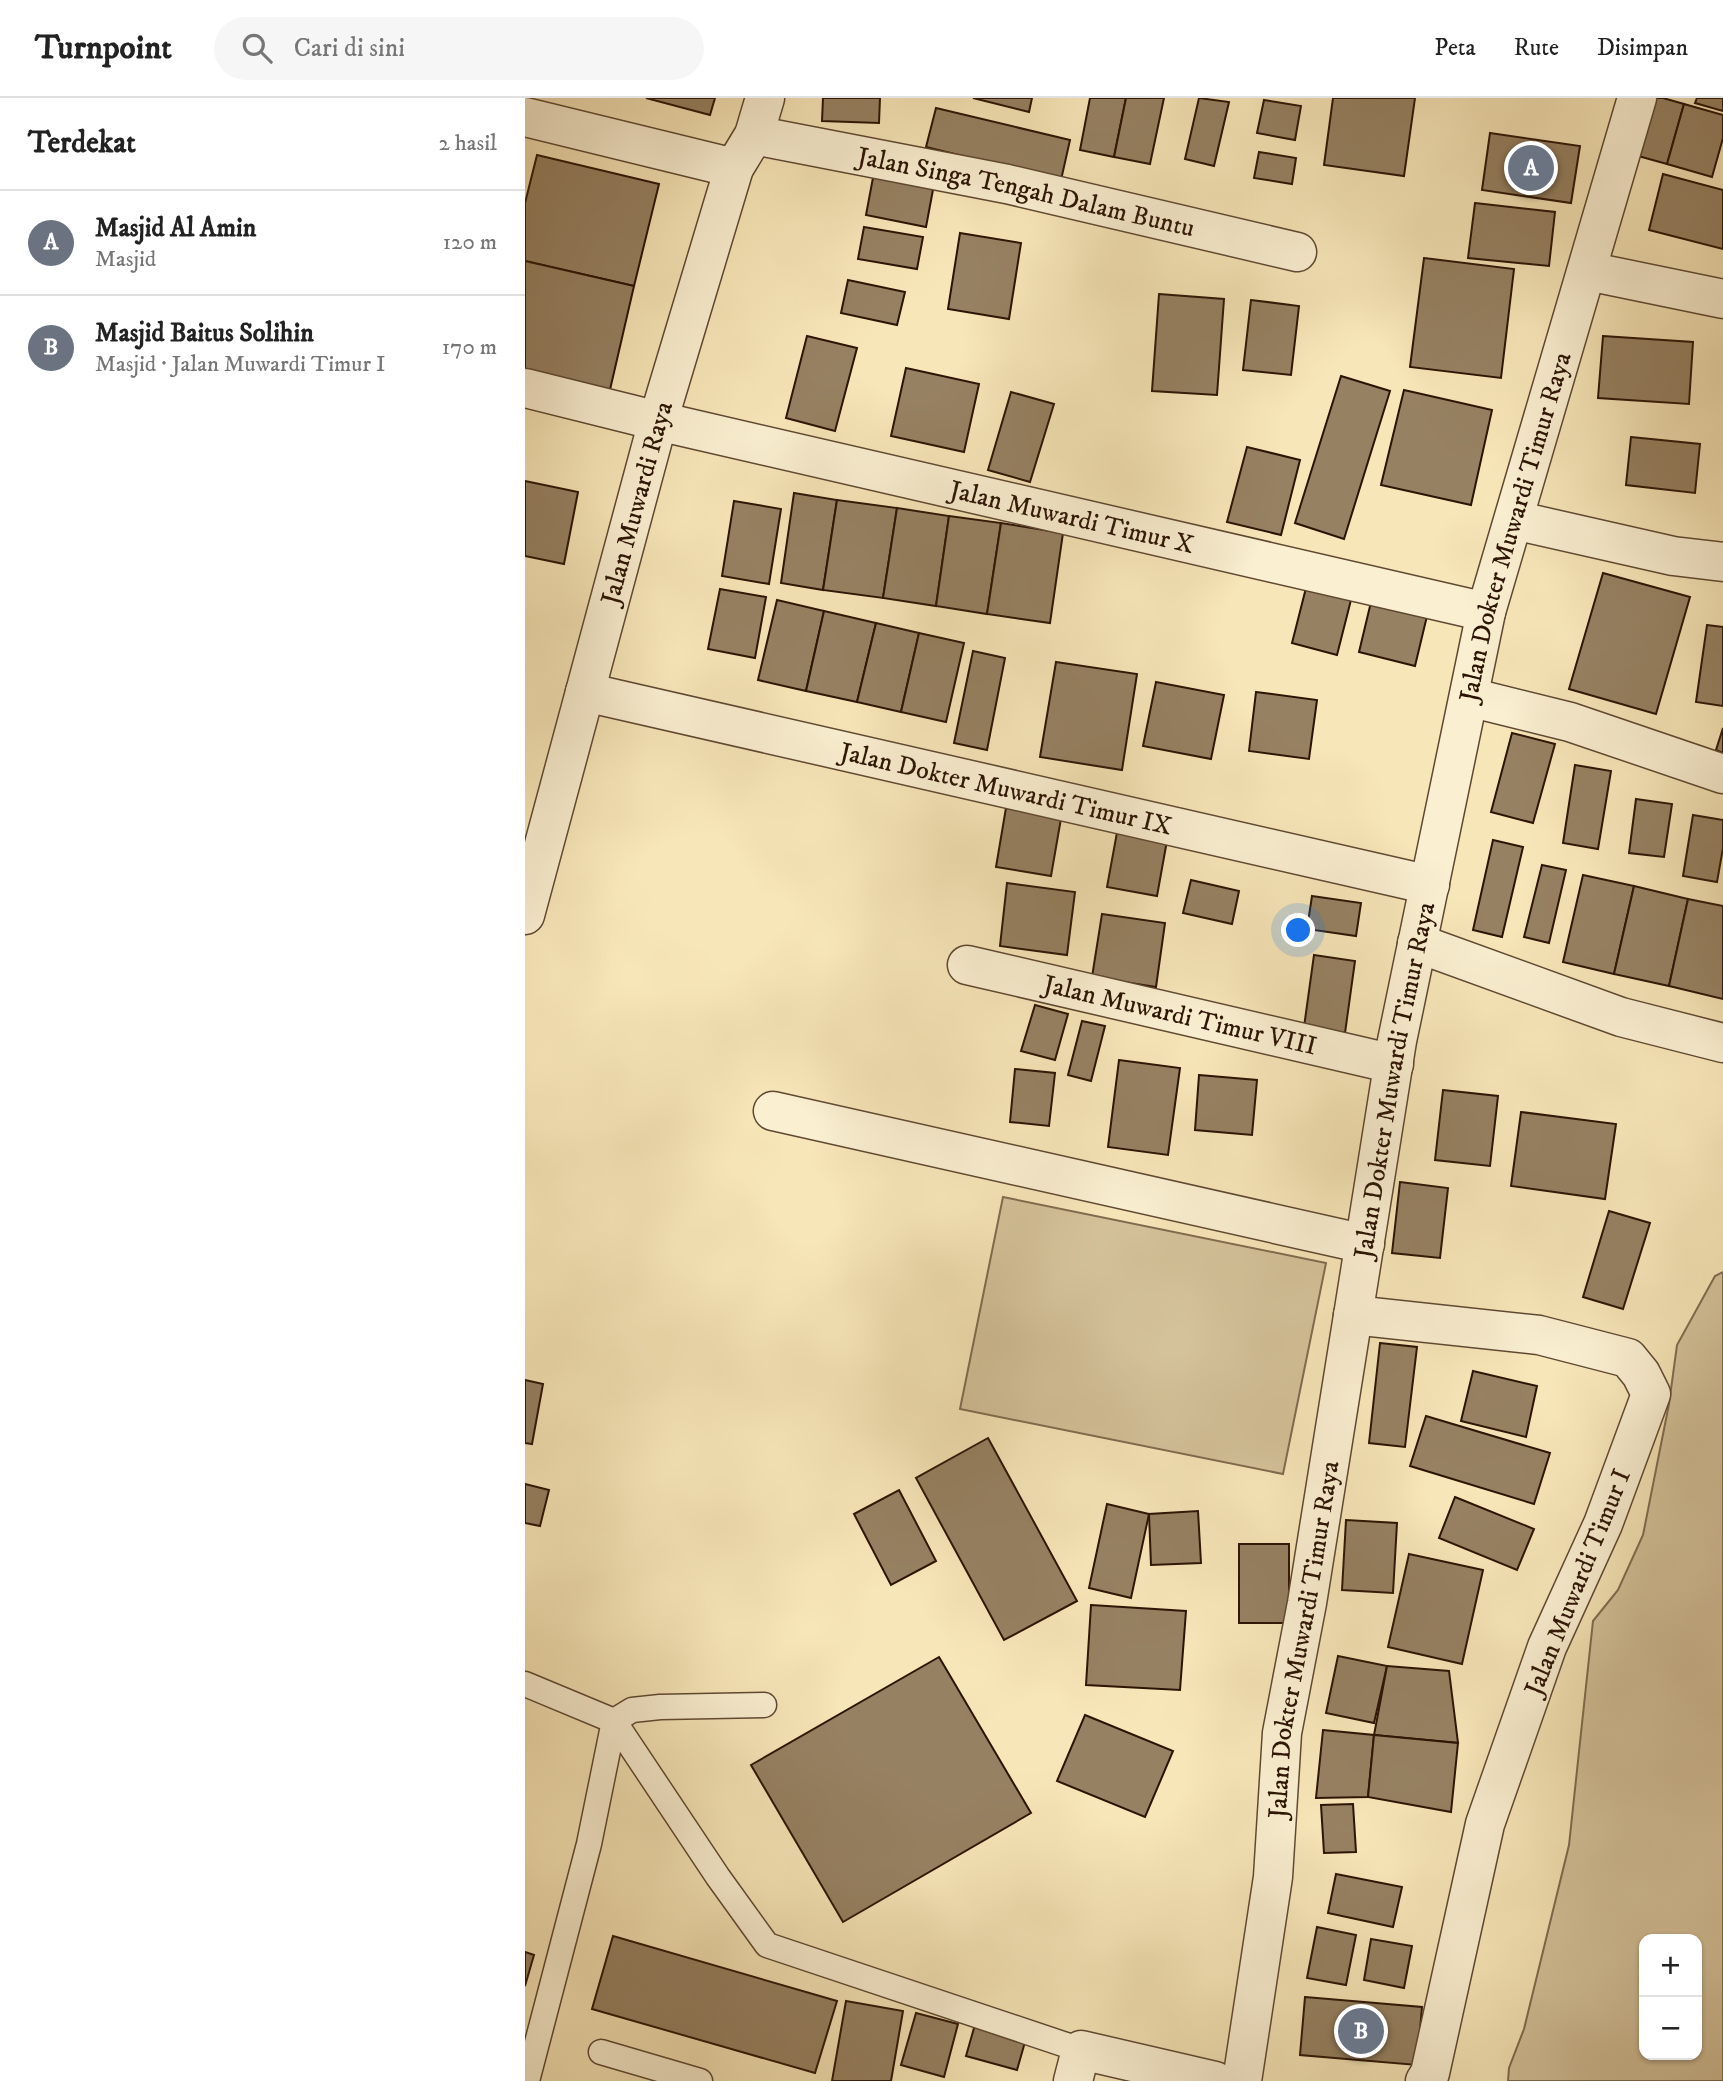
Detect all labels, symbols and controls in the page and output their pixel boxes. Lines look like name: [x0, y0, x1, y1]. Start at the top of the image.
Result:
search box: [214, 17, 704, 80]
text: Turnpoint: [35, 28, 172, 69]
icon: search: [238, 29, 276, 67]
text: Cari di sini: [294, 32, 405, 65]
text: Peta: [1434, 33, 1476, 63]
text: Rute: [1514, 33, 1559, 63]
text: Disimpan: [1597, 33, 1688, 63]
text: Terdekat: [28, 125, 136, 162]
text: 2 hasil: [438, 129, 497, 158]
street label: Jalan Singa Tengah Dalam Buntu: [853, 140, 1198, 245]
pin: A: [1508, 142, 1554, 194]
text: Masjid Al Amin: [95, 212, 256, 245]
text: A: [44, 228, 58, 257]
text: 120 m: [443, 228, 497, 257]
text: Masjid: [95, 245, 156, 274]
text: Masjid Baitus Solihin: [95, 317, 314, 350]
text: B: [44, 333, 58, 362]
text: 170 m: [442, 333, 497, 362]
street label: Jalan Dokter Muwardi Timur Raya: [1452, 348, 1580, 707]
text: Masjid · Jalan Muwardi Timur I: [95, 350, 385, 379]
street label: Jalan Muwardi Raya: [594, 398, 681, 610]
street label: Jalan Muwardi Timur X: [944, 473, 1197, 562]
street label: Jalan Dokter Muwardi Timur IX: [835, 735, 1175, 844]
street label: Jalan Dokter Muwardi Timur Raya: [1347, 899, 1443, 1263]
your location: [1281, 913, 1315, 947]
street label: Jalan Muwardi Timur VIII: [1038, 968, 1320, 1064]
street label: Jalan Dokter Muwardi Timur Raya: [1262, 1459, 1348, 1821]
street label: Jalan Muwardi Timur I: [1517, 1464, 1639, 1703]
map controls: [1639, 1934, 1702, 2060]
button: +: [1639, 1934, 1702, 1997]
button: −: [1639, 1997, 1702, 2060]
pin: B: [1338, 2005, 1384, 2057]

